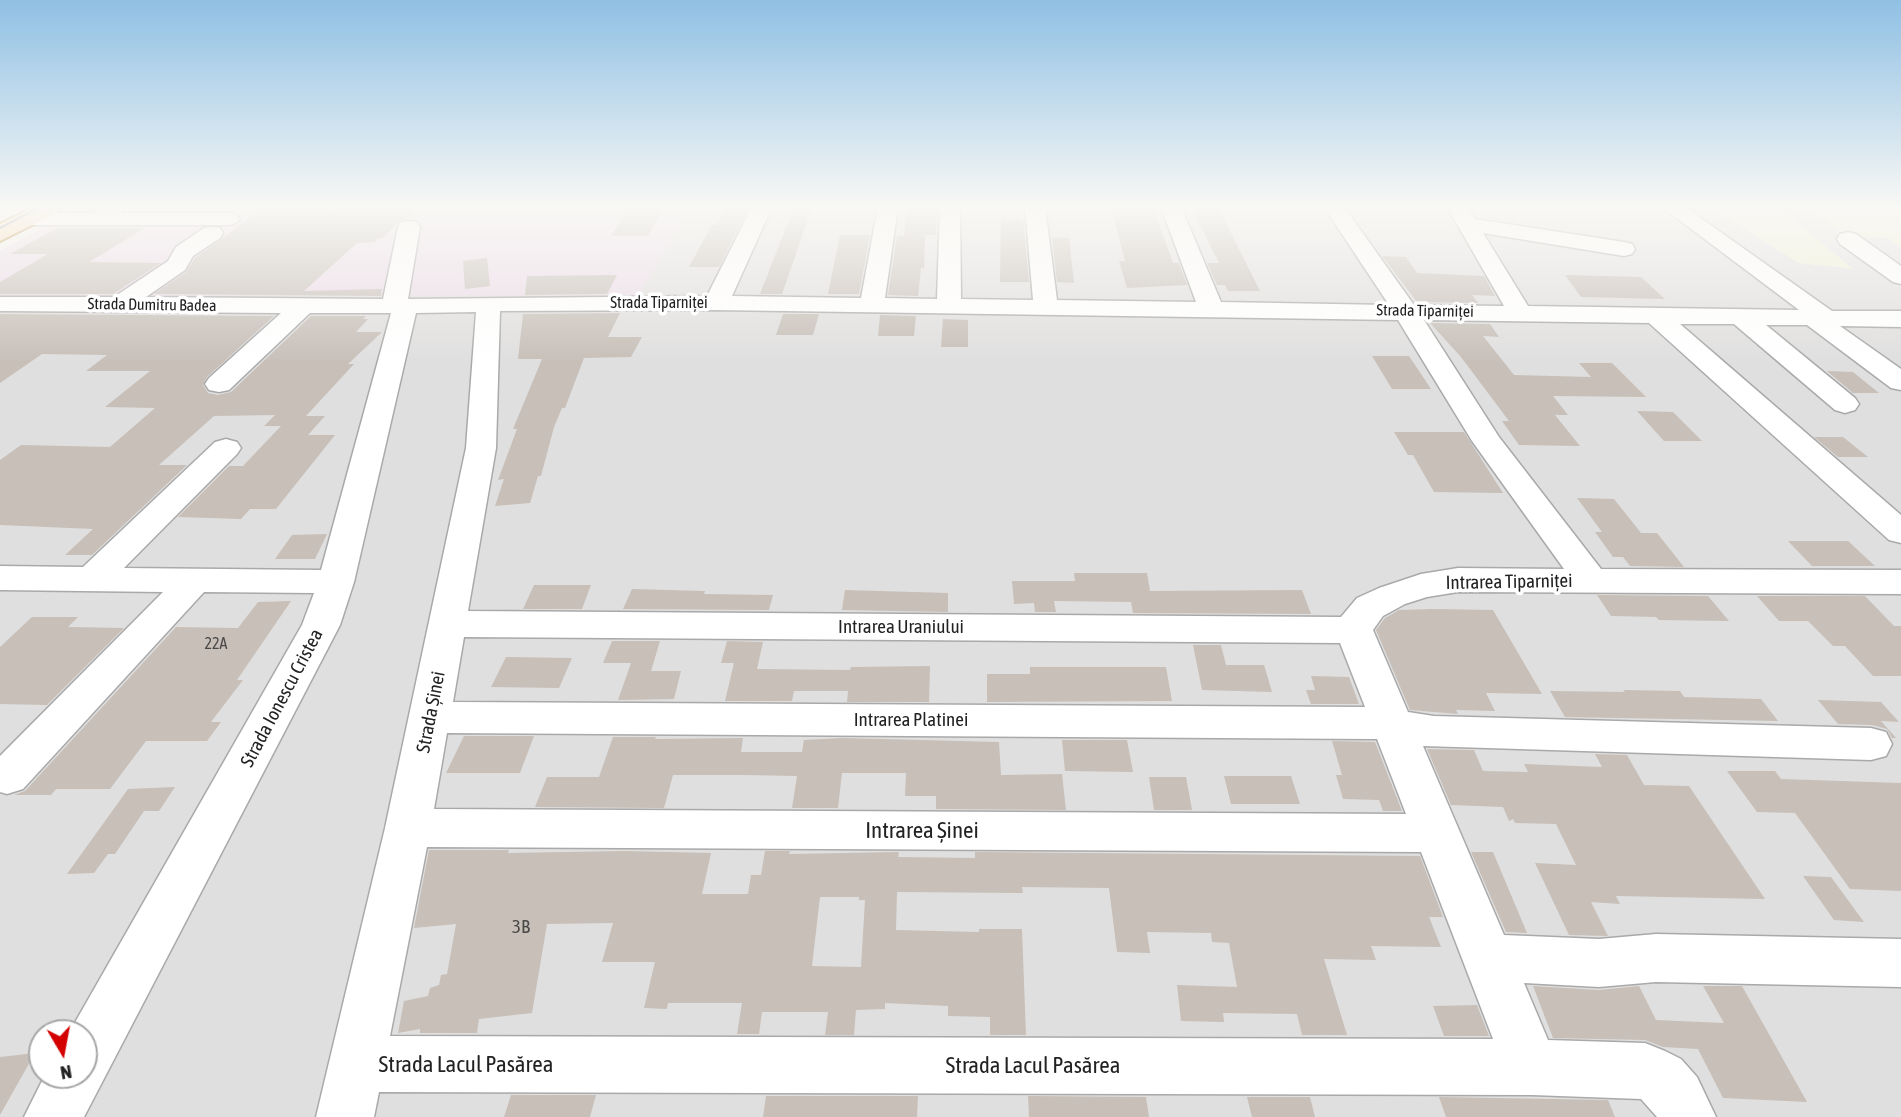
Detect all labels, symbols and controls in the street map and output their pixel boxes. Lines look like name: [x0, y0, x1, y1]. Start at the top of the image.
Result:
street label: Strada Tiparniței: [610, 293, 708, 313]
street label: Strada Dumitru Badea: [87, 294, 217, 316]
street label: Strada Tiparniței: [1376, 301, 1474, 321]
street label: Intrarea Tiparniței: [1445, 569, 1573, 595]
street label: Intrarea Uraniului: [838, 616, 964, 638]
street label: Strada Ionescu Cristea: [236, 625, 328, 771]
house number: 22A: [205, 634, 227, 654]
street label: Strada Șinei: [412, 669, 450, 755]
street label: Intrarea Platinei: [854, 709, 968, 731]
street label: Intrarea Șinei: [865, 817, 979, 845]
house number: 3B: [512, 916, 530, 938]
north arrow: [28, 1019, 98, 1089]
street label: Strada Lacul Pasărea: [379, 1051, 553, 1079]
street label: Strada Lacul Pasărea: [946, 1052, 1120, 1080]
text: N: [59, 1061, 74, 1085]

